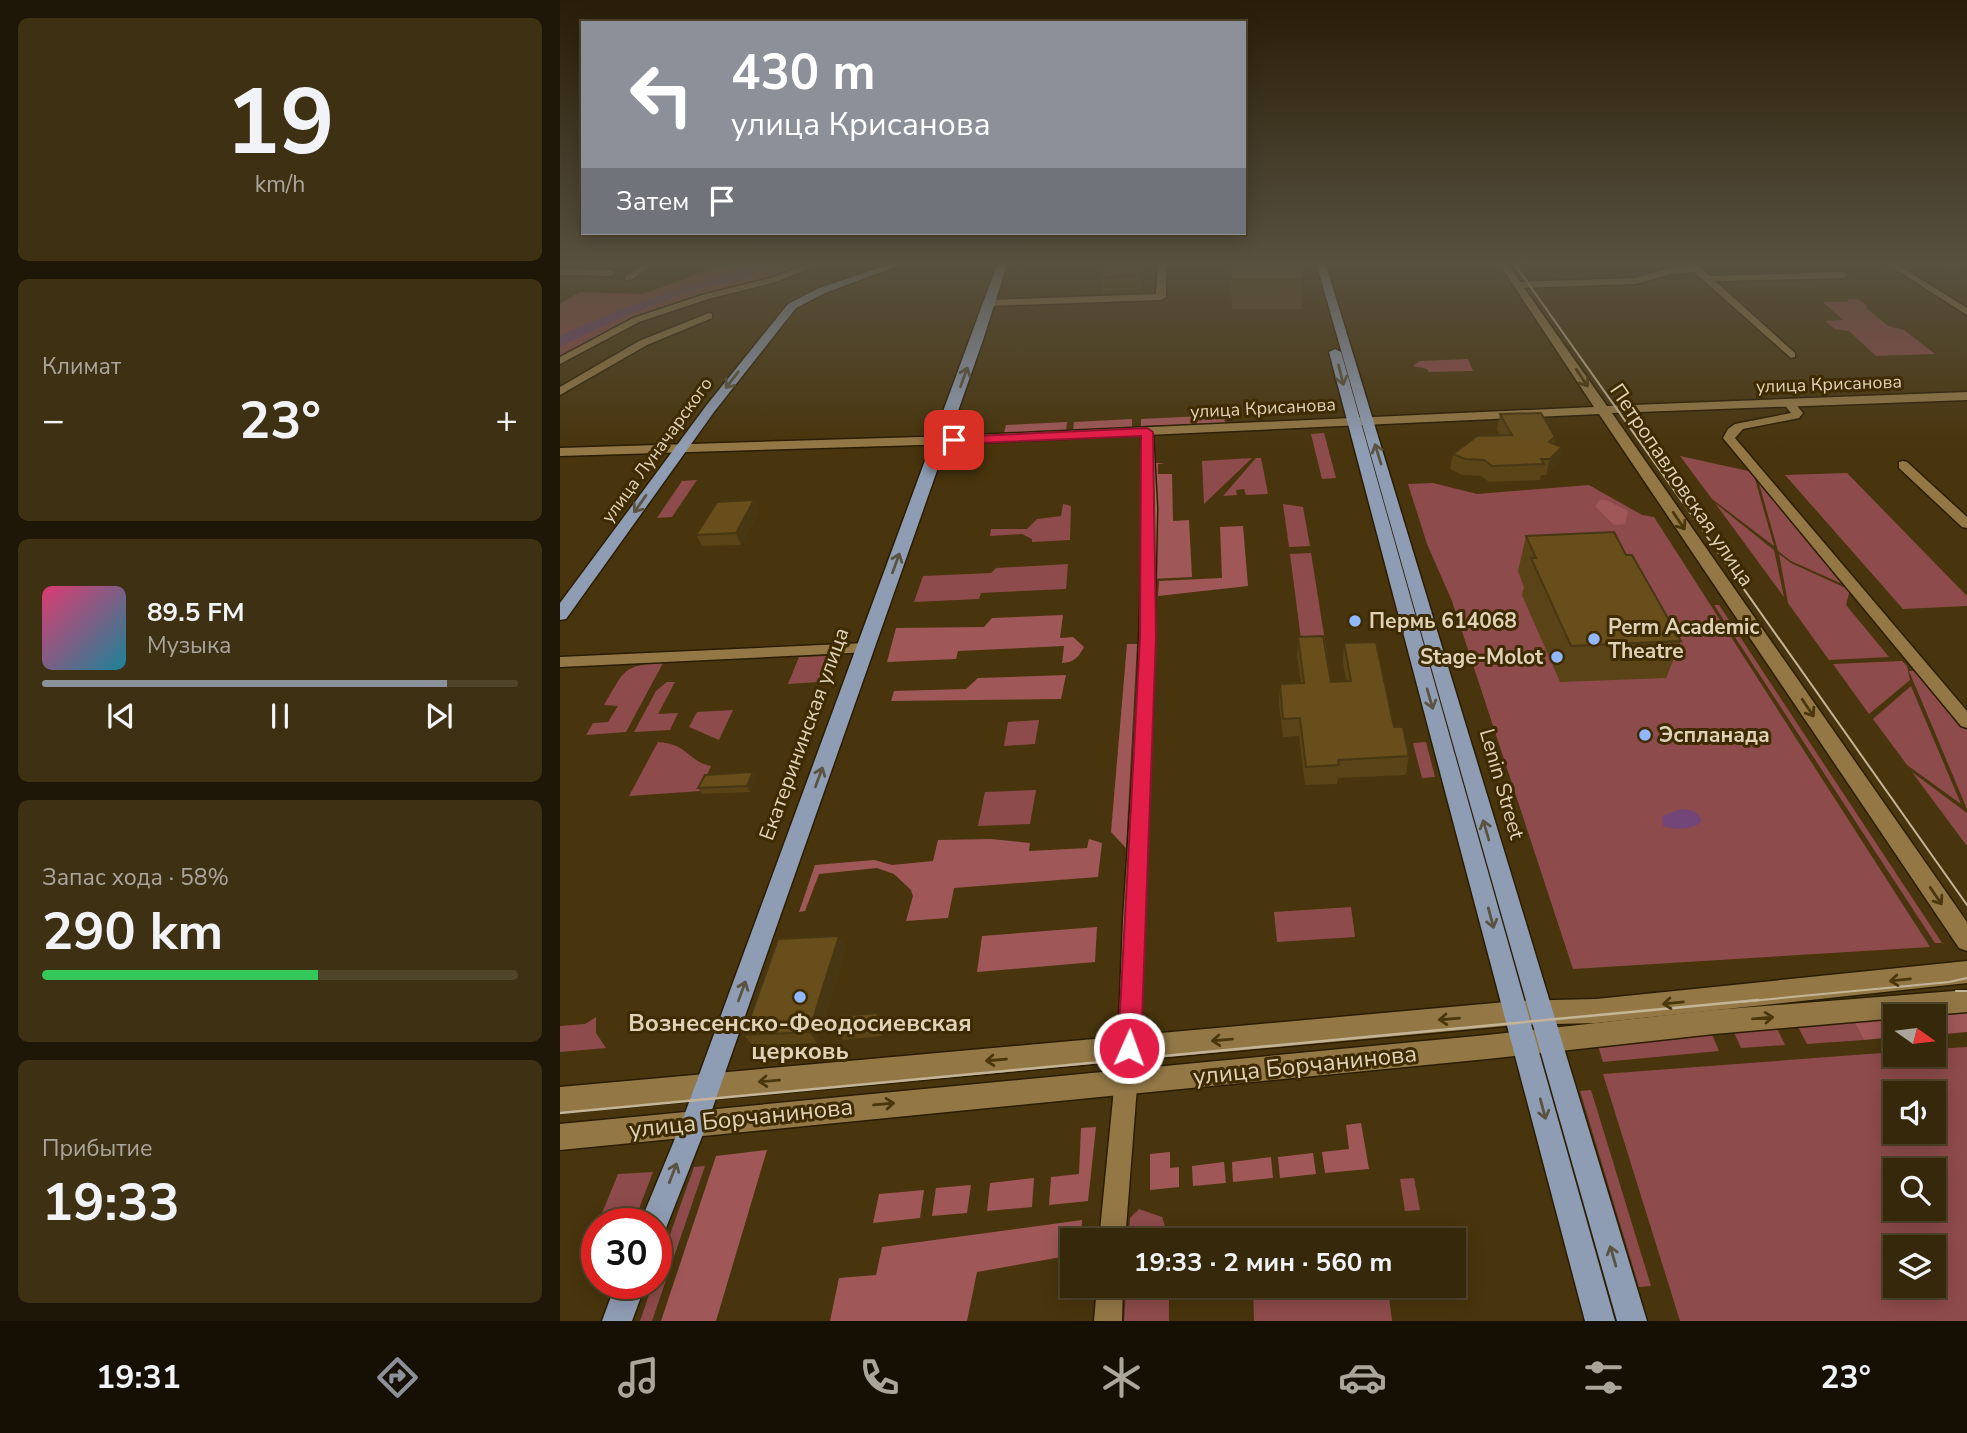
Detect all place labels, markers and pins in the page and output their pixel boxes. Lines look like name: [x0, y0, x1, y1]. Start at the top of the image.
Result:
pin: [924, 410, 984, 470]
place label: Пермь 614068: [1369, 607, 1517, 635]
marker: Пермь 614068: [1347, 613, 1363, 629]
place label: Perm Academic Theatre: [1608, 613, 1759, 665]
marker: Perm Academic Theatre: [1586, 631, 1602, 647]
place label: Stage-Molot: [1420, 643, 1544, 671]
marker: Stage-Molot: [1549, 649, 1565, 665]
place label: Эспланада: [1659, 721, 1770, 749]
marker: Эспланада: [1637, 727, 1653, 743]
marker: Вознесенско-Феодосиевская церковь: [792, 989, 808, 1005]
place label: Вознесенско-Феодосиевская церковь: [628, 1007, 972, 1067]

